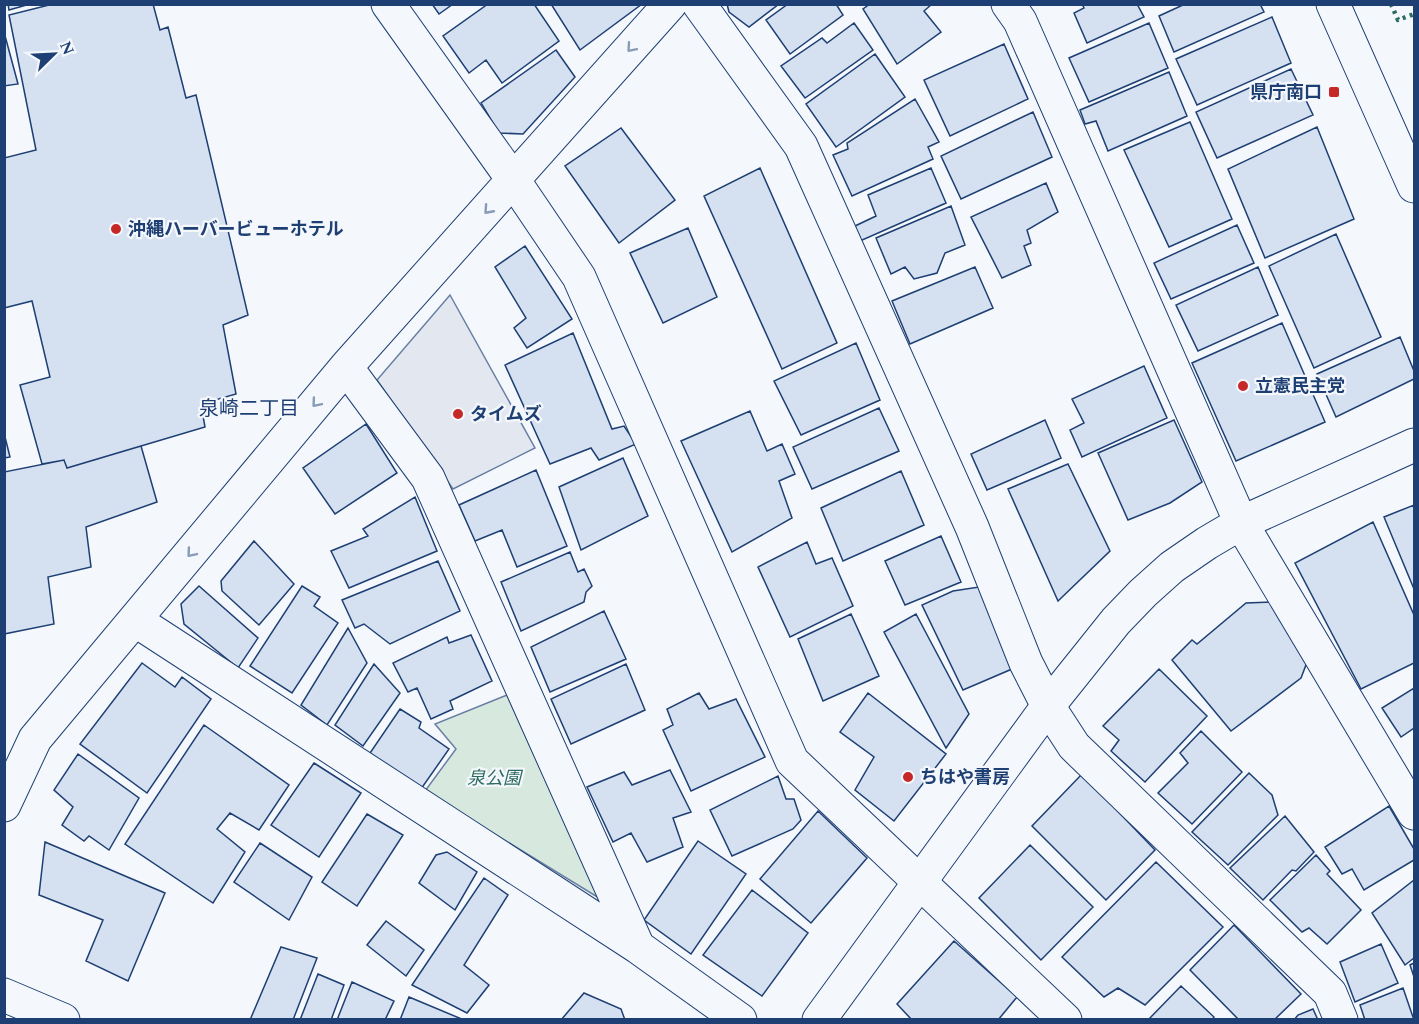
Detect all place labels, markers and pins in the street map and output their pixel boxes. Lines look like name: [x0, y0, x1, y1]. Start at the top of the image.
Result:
place label: 県庁南口: [1250, 79, 1322, 106]
marker: 県庁南口: [1327, 85, 1341, 99]
place label: 沖縄ハーバービューホテル: [128, 216, 344, 243]
marker: 沖縄ハーバービューホテル: [109, 222, 123, 236]
place label: 立憲民主党: [1255, 373, 1345, 400]
marker: 立憲民主党: [1236, 379, 1250, 393]
place label: タイムズ: [470, 401, 542, 428]
marker: タイムズ: [451, 407, 465, 421]
place label: ちはや書房: [920, 764, 1010, 791]
marker: ちはや書房: [901, 770, 915, 784]

